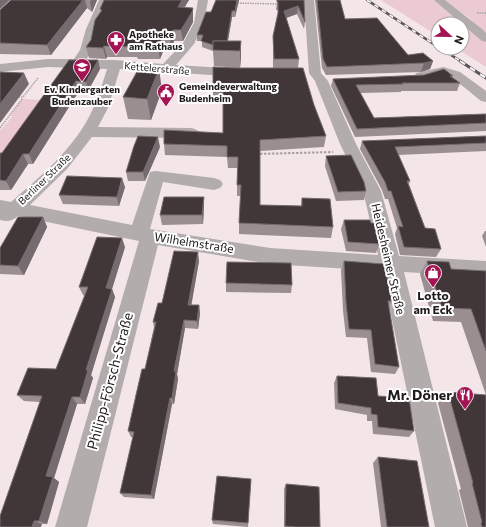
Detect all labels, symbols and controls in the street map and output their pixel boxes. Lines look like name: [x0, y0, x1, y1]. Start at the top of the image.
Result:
north arrow: [430, 16, 470, 56]
place label: Apotheke am Rathaus: [129, 28, 183, 52]
pharmacy icon: Apotheke am Rathaus: [106, 30, 126, 55]
text: N: [452, 34, 467, 46]
school or university icon: Ev. Kindergarten Budenzauber: [72, 57, 92, 82]
street label: Kettelerstraße: [124, 59, 190, 77]
place label: Gemeindeverwaltung Budenheim: [179, 80, 278, 104]
public building icon: Gemeindeverwaltung Budenheim: [156, 82, 176, 107]
place label: Ev. Kindergarten Budenzauber: [44, 83, 120, 107]
street label: Berliner Straße: [15, 151, 73, 207]
street label: Heidesheimer Straße: [369, 202, 409, 316]
street label: Wilhelmstraße: [154, 229, 235, 255]
shop icon: Lotto am Eck: [423, 263, 443, 288]
place label: Lotto am Eck: [414, 288, 453, 316]
street label: Philipp-Försch-Straße: [83, 310, 136, 451]
restaurant icon: Mr. Döner: [455, 385, 475, 410]
place label: Mr. Döner: [387, 386, 452, 403]

